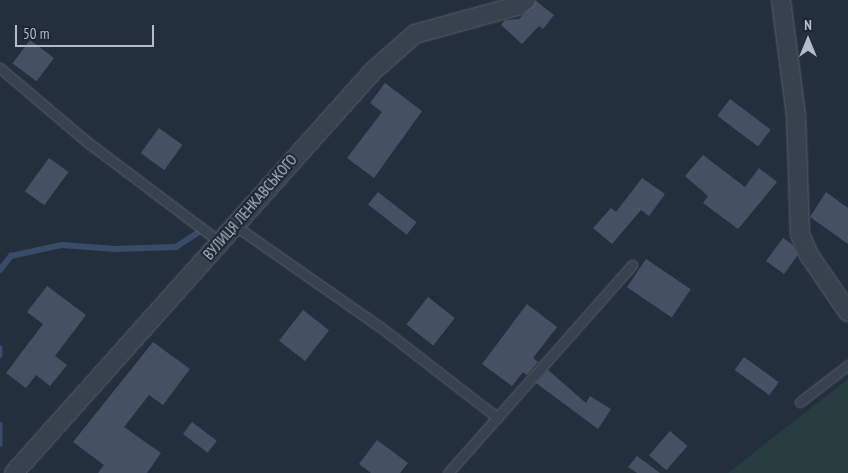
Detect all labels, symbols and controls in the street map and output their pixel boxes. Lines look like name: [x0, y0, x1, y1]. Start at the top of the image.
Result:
scale bar: [18, 15, 156, 47]
north arrow: [783, 15, 833, 65]
text: N: [804, 16, 812, 34]
text: 50 m: [23, 24, 49, 43]
street label: ВУЛИЦЯ ЛЕНКАВСЬКОГО: [199, 151, 301, 263]

